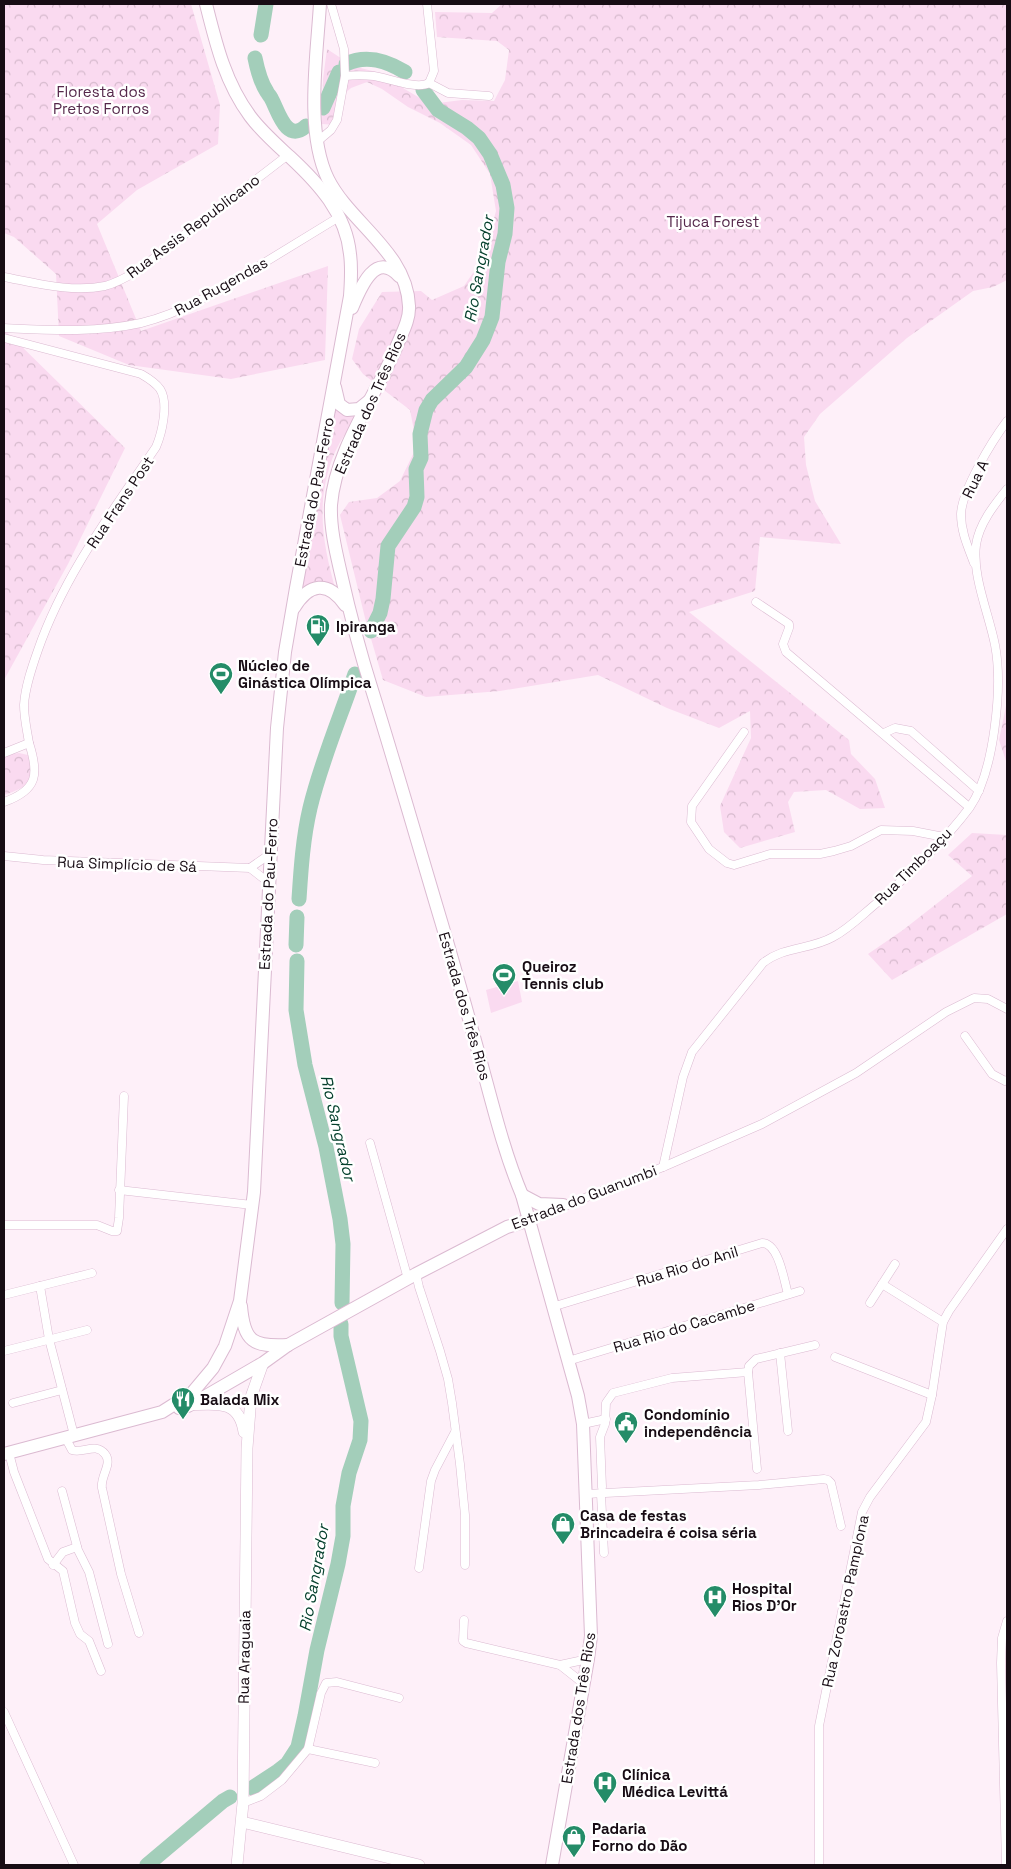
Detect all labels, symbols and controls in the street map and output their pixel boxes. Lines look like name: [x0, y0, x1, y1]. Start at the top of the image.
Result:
park label: Floresta dos Pretos Forros: [53, 82, 149, 118]
street label: Rua Assis Republicano: [123, 170, 263, 282]
water label: Rio Sangrador: [459, 212, 499, 324]
park label: Tijuca Forest: [667, 212, 760, 231]
street label: Rua Rugendas: [171, 253, 271, 319]
street label: Estrada dos Três Rios: [330, 329, 410, 477]
street label: Estrada do Pau-Ferro: [290, 415, 338, 569]
street label: Rua Frans Post: [82, 452, 158, 552]
street label: Rua A: [958, 456, 993, 501]
fuel station icon: Ipiranga: [305, 613, 331, 647]
place label: Ipiranga: [336, 617, 396, 636]
place label: Núcleo de Ginástica Olímpica: [238, 656, 372, 692]
sports icon: Núcleo de Ginástica Olímpica: [208, 661, 234, 695]
street label: Estrada do Pau-Ferro: [255, 817, 281, 971]
street label: Rua Timboaçu: [870, 823, 956, 909]
street label: Rua Simplício de Sá: [57, 852, 198, 876]
street label: Estrada dos Três Rios: [435, 930, 495, 1082]
place label: Queiroz Tennis club: [522, 957, 604, 993]
sports icon: Queiroz Tennis club: [491, 962, 517, 996]
water label: Rio Sangrador: [316, 1073, 361, 1185]
street label: Estrada do Guanumbi: [509, 1161, 659, 1233]
street label: Rua Rio do Anil: [634, 1241, 740, 1291]
street label: Rua Rio do Cacambe: [611, 1295, 757, 1357]
restaurant icon: Balada Mix: [170, 1386, 196, 1420]
place label: Balada Mix: [200, 1390, 279, 1409]
place label: Condomínio independência: [644, 1405, 752, 1441]
public building icon: Condomínio independência: [613, 1410, 639, 1444]
place label: Casa de festas Brincadeira é coisa séria: [580, 1506, 757, 1542]
shop icon: Casa de festas Brincadeira é coisa séria: [550, 1511, 576, 1545]
street label: Rua Zoroastro Pamplona: [817, 1513, 873, 1689]
water label: Rio Sangrador: [294, 1521, 334, 1633]
place label: Hospital Rios D'Or: [732, 1579, 797, 1615]
hospital icon: Hospital Rios D'Or: [702, 1584, 728, 1618]
street label: Rua Araguaia: [234, 1610, 254, 1704]
street label: Estrada dos Três Rios: [557, 1631, 599, 1785]
place label: Clínica Médica Levittá: [622, 1765, 728, 1801]
hospital icon: Clínica Médica Levittá: [592, 1770, 618, 1804]
place label: Padaria Forno do Dão: [592, 1819, 688, 1855]
shop icon: Padaria Forno do Dão: [561, 1824, 587, 1858]

